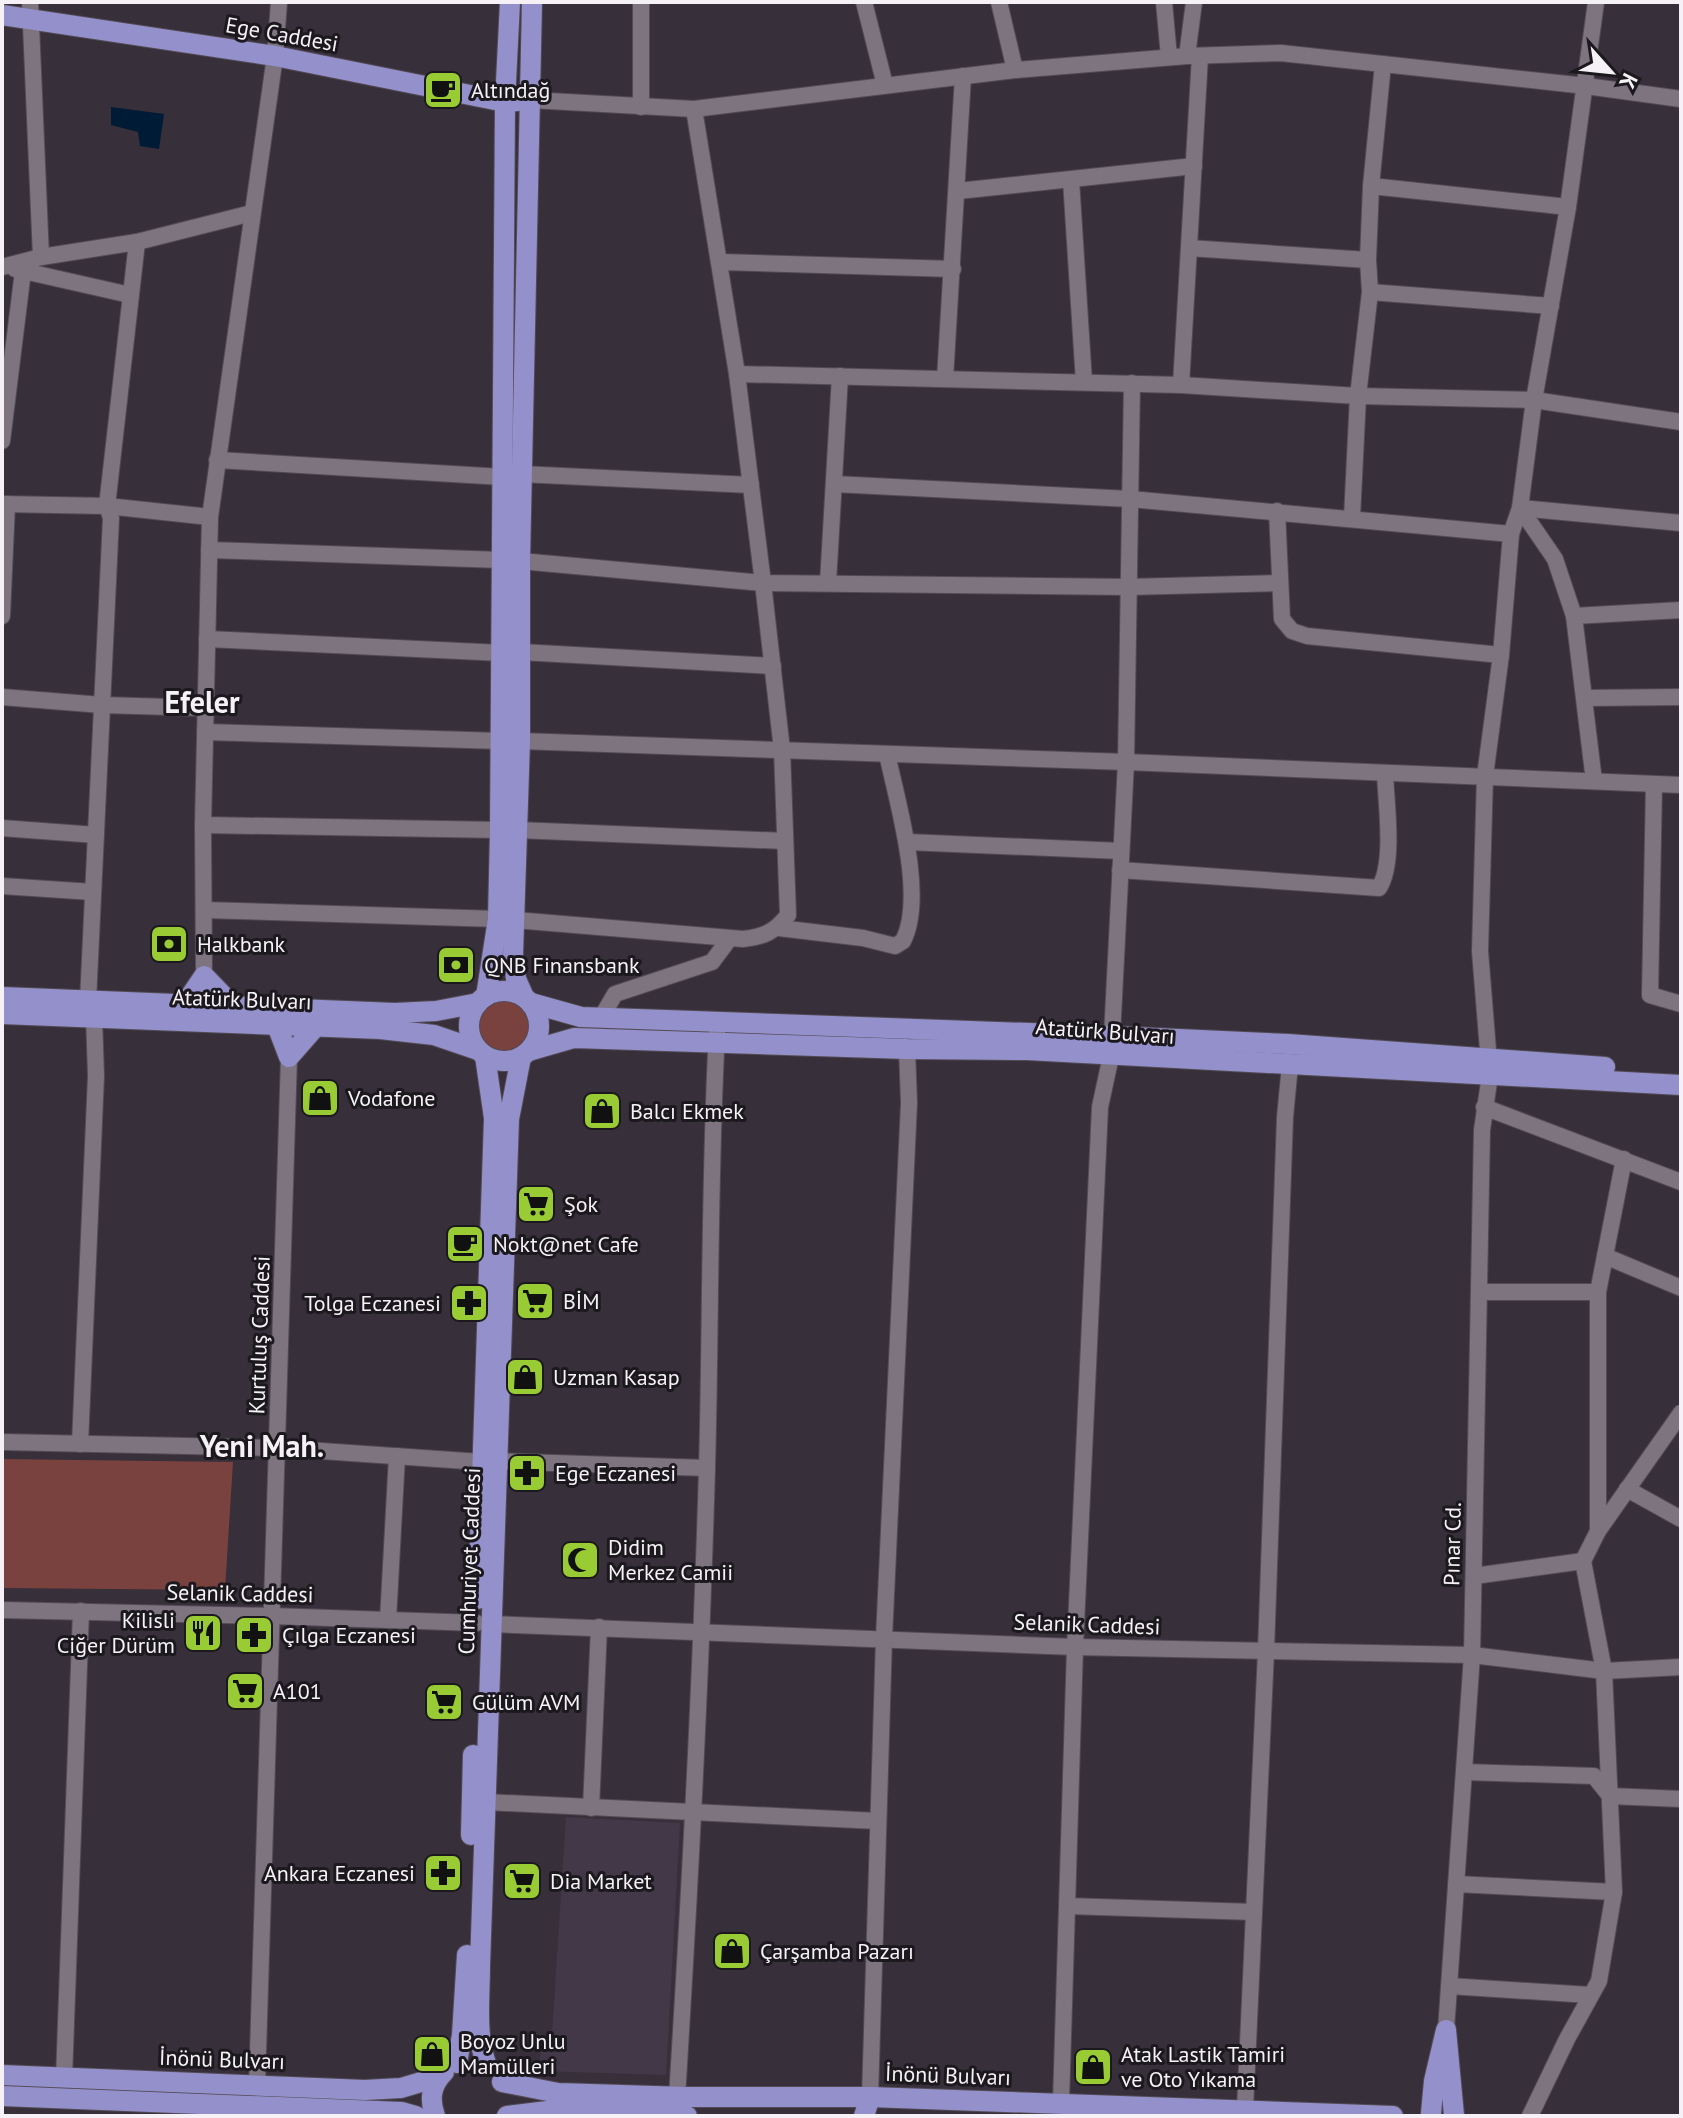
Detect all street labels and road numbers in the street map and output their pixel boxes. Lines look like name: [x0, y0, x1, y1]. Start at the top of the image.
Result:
street label: Ege Caddesi: [224, 10, 340, 58]
street label: Atatürk Bulvarı: [172, 983, 312, 1015]
street label: Atatürk Bulvarı: [1034, 1012, 1176, 1050]
street label: Kurtuluş Caddesi: [242, 1255, 276, 1415]
street label: Cumhuriyet Caddesi: [452, 1467, 486, 1655]
street label: Pınar Cd.: [1437, 1502, 1467, 1586]
street label: Selanik Caddesi: [166, 1578, 314, 1608]
street label: Selanik Caddesi: [1013, 1607, 1161, 1641]
street label: İnönü Bulvarı: [159, 2043, 285, 2075]
street label: İnönü Bulvarı: [885, 2059, 1011, 2091]

